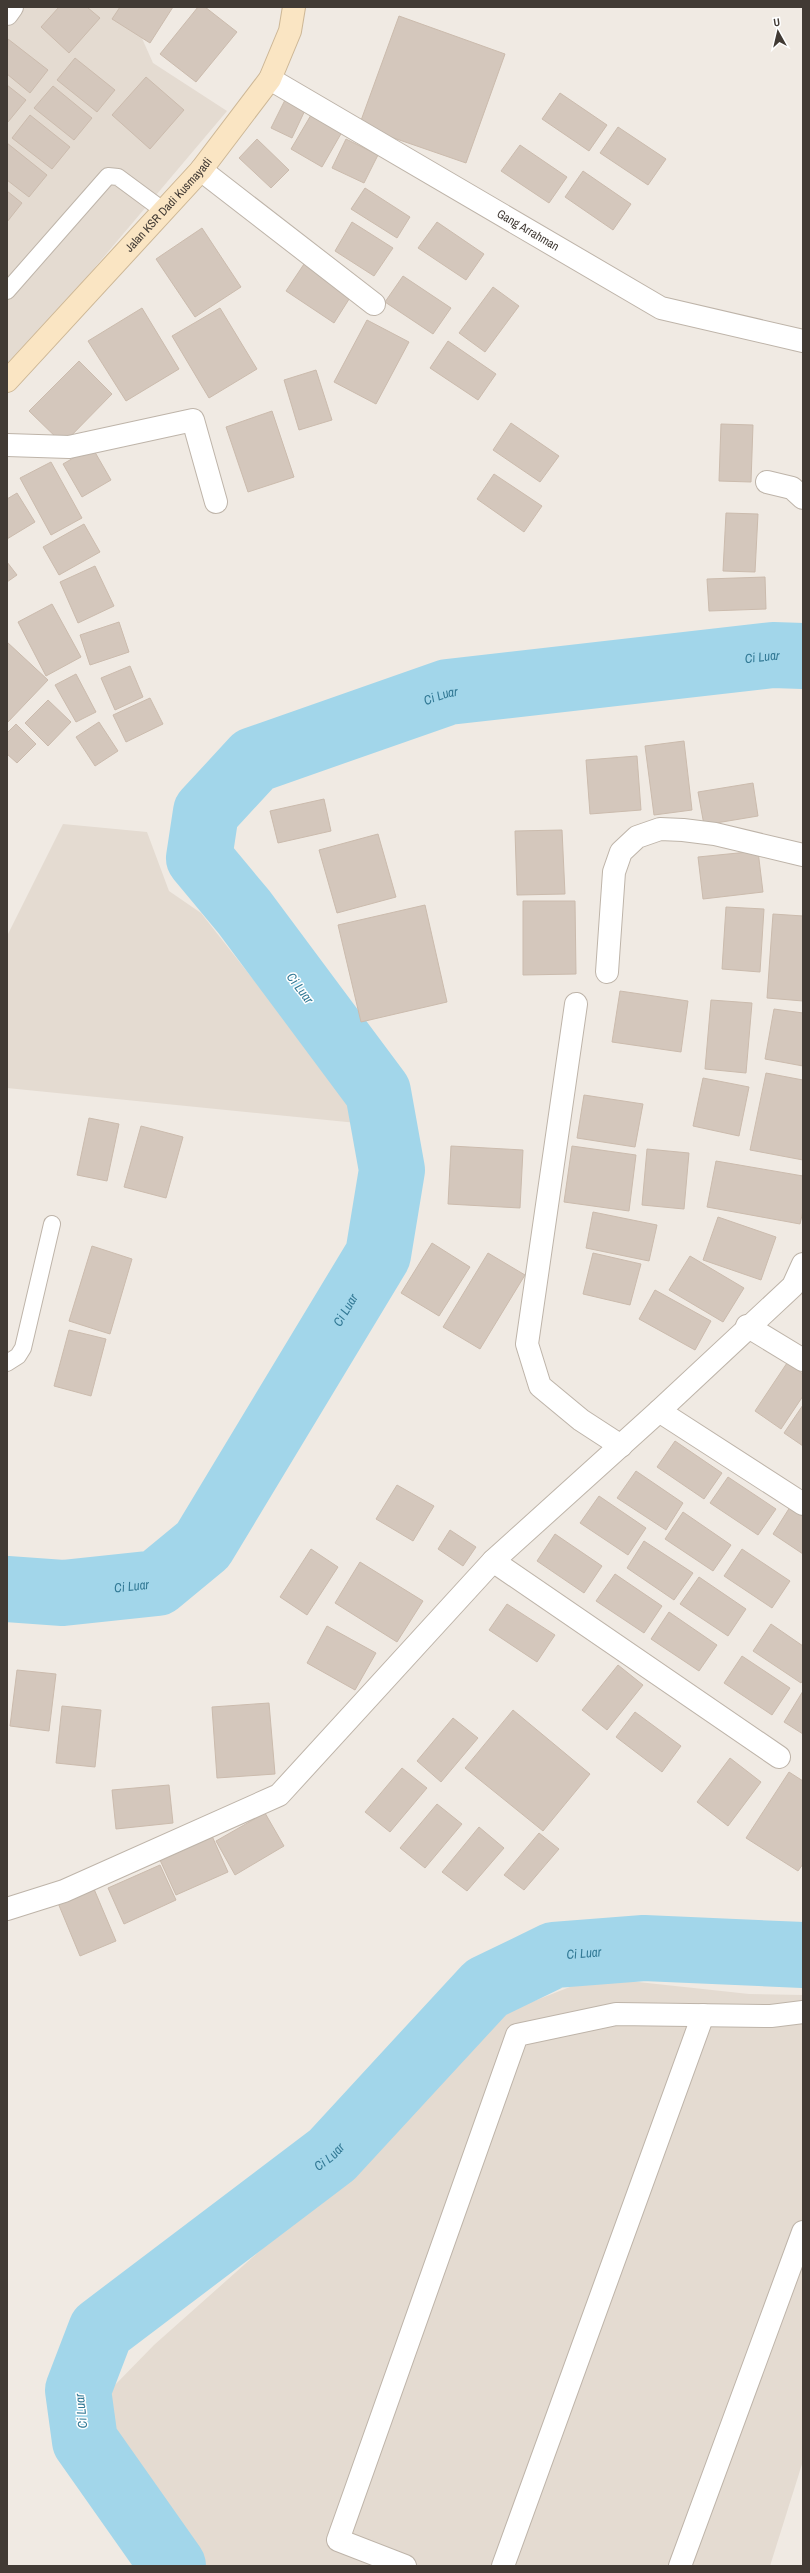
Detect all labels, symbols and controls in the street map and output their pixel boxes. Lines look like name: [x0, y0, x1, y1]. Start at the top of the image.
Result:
north arrow: [758, 12, 798, 52]
text: U: [772, 15, 781, 29]
street label: Jalan KSR Dadi Kusmayadi: [122, 154, 216, 255]
street label: Gang Arrahman: [494, 206, 562, 255]
water label: Ci Luar: [744, 646, 780, 667]
water label: Ci Luar: [421, 682, 459, 708]
water label: Ci Luar: [283, 969, 318, 1007]
water label: Ci Luar: [329, 1290, 361, 1329]
water label: Ci Luar: [113, 1575, 150, 1596]
water label: Ci Luar: [566, 1943, 602, 1963]
water label: Ci Luar: [310, 2139, 348, 2174]
water label: Ci Luar: [71, 2392, 91, 2429]

